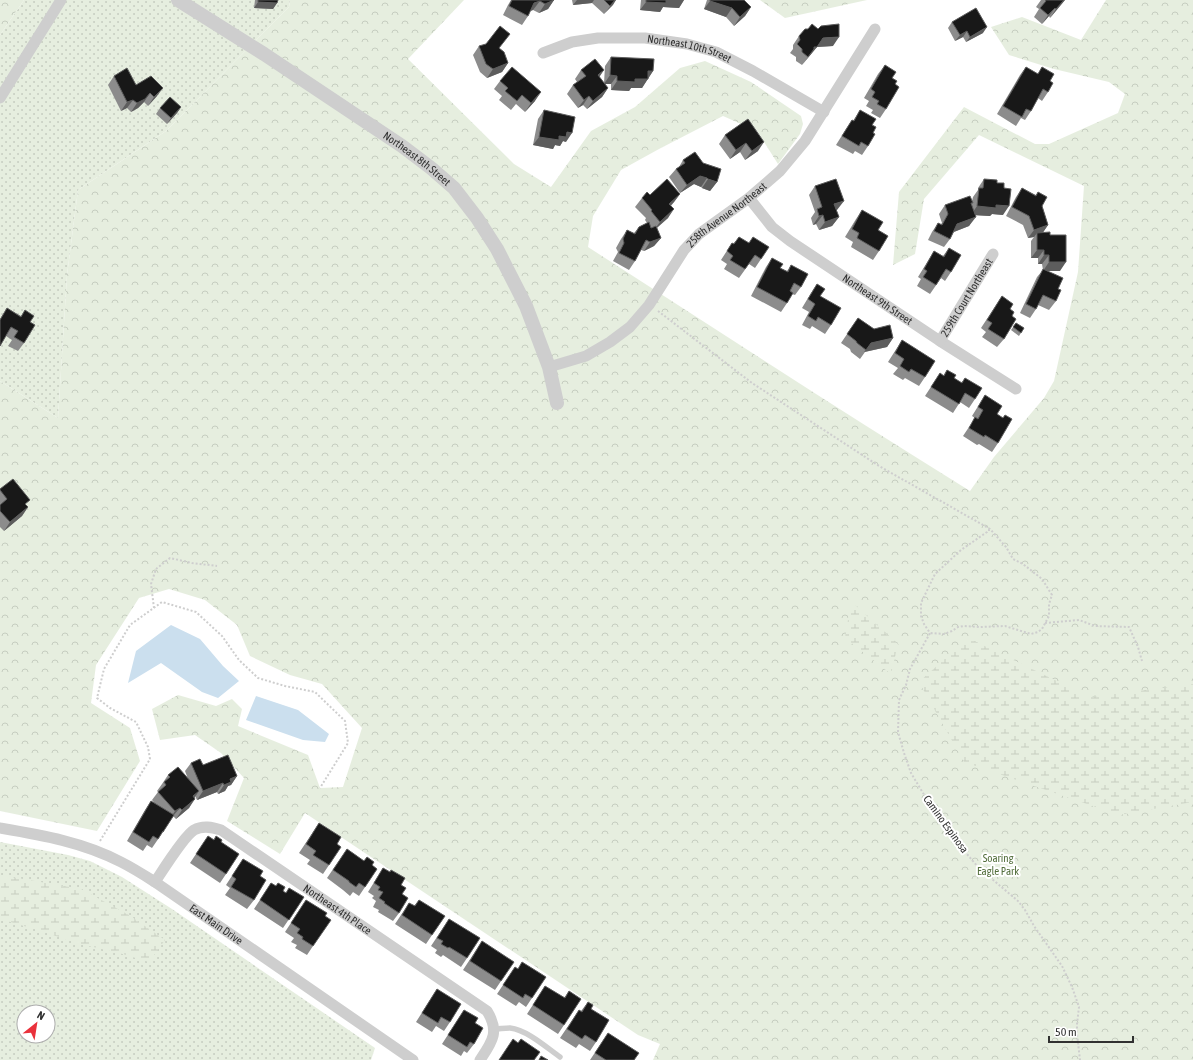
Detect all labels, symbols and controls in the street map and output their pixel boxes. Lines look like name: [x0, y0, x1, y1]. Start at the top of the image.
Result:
street label: Northeast 10th Street: [647, 32, 733, 65]
street label: Northeast 8th Street: [381, 129, 453, 188]
street label: 258th Avenue Northeast: [684, 180, 769, 249]
street label: 259th Court Northeast: [938, 256, 995, 339]
street label: Northeast 9th Street: [840, 272, 915, 327]
street label: Camino Espinosa: [921, 793, 971, 855]
park label: Soaring Eagle Park: [977, 852, 1019, 877]
street label: Northeast 4th Place: [301, 882, 374, 937]
street label: East Main Drive: [187, 902, 245, 947]
north arrow: [16, 1004, 56, 1044]
text: N: [35, 1009, 47, 1022]
scale bar: [1049, 1018, 1133, 1044]
text: 50 m: [1055, 1025, 1077, 1039]

